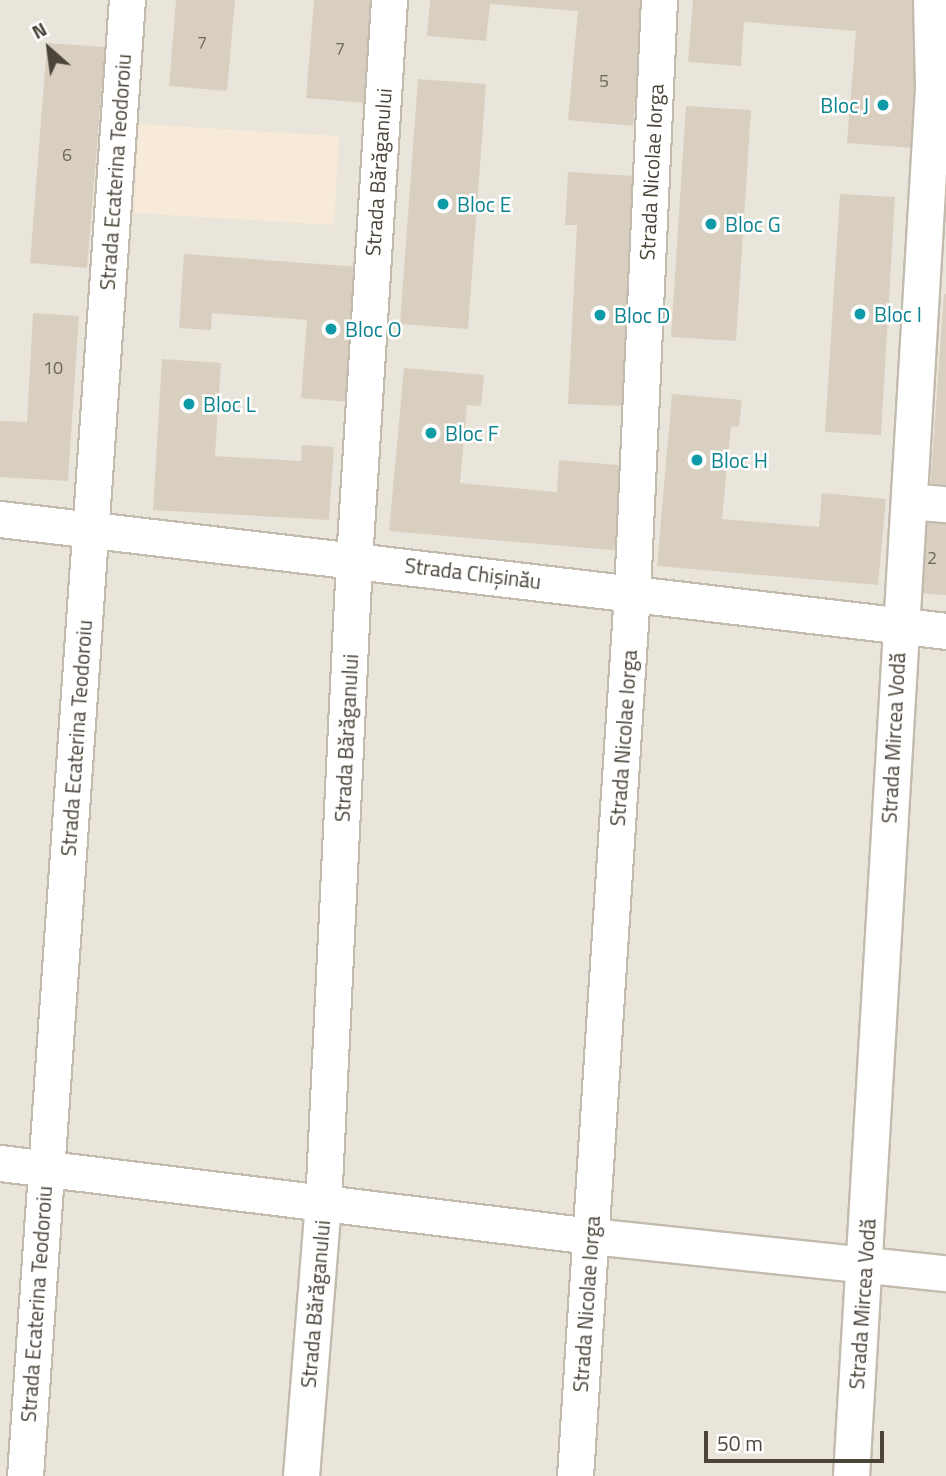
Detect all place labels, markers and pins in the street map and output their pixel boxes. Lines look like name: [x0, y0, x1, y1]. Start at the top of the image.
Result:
place label: Bloc J: [820, 92, 869, 118]
marker: Bloc J: [875, 97, 891, 113]
place label: Bloc E: [457, 191, 511, 217]
marker: Bloc E: [435, 196, 451, 212]
place label: Bloc G: [725, 211, 781, 237]
marker: Bloc G: [703, 216, 719, 232]
place label: Bloc I: [874, 301, 922, 327]
place label: Bloc D: [614, 302, 670, 328]
marker: Bloc I: [852, 306, 868, 322]
marker: Bloc D: [592, 307, 608, 323]
place label: Bloc O: [345, 316, 402, 342]
marker: Bloc O: [323, 321, 339, 337]
place label: Bloc L: [203, 391, 256, 417]
marker: Bloc L: [181, 396, 197, 412]
place label: Bloc F: [445, 420, 499, 446]
marker: Bloc F: [423, 425, 439, 441]
place label: Bloc H: [711, 447, 768, 473]
marker: Bloc H: [689, 452, 705, 468]

